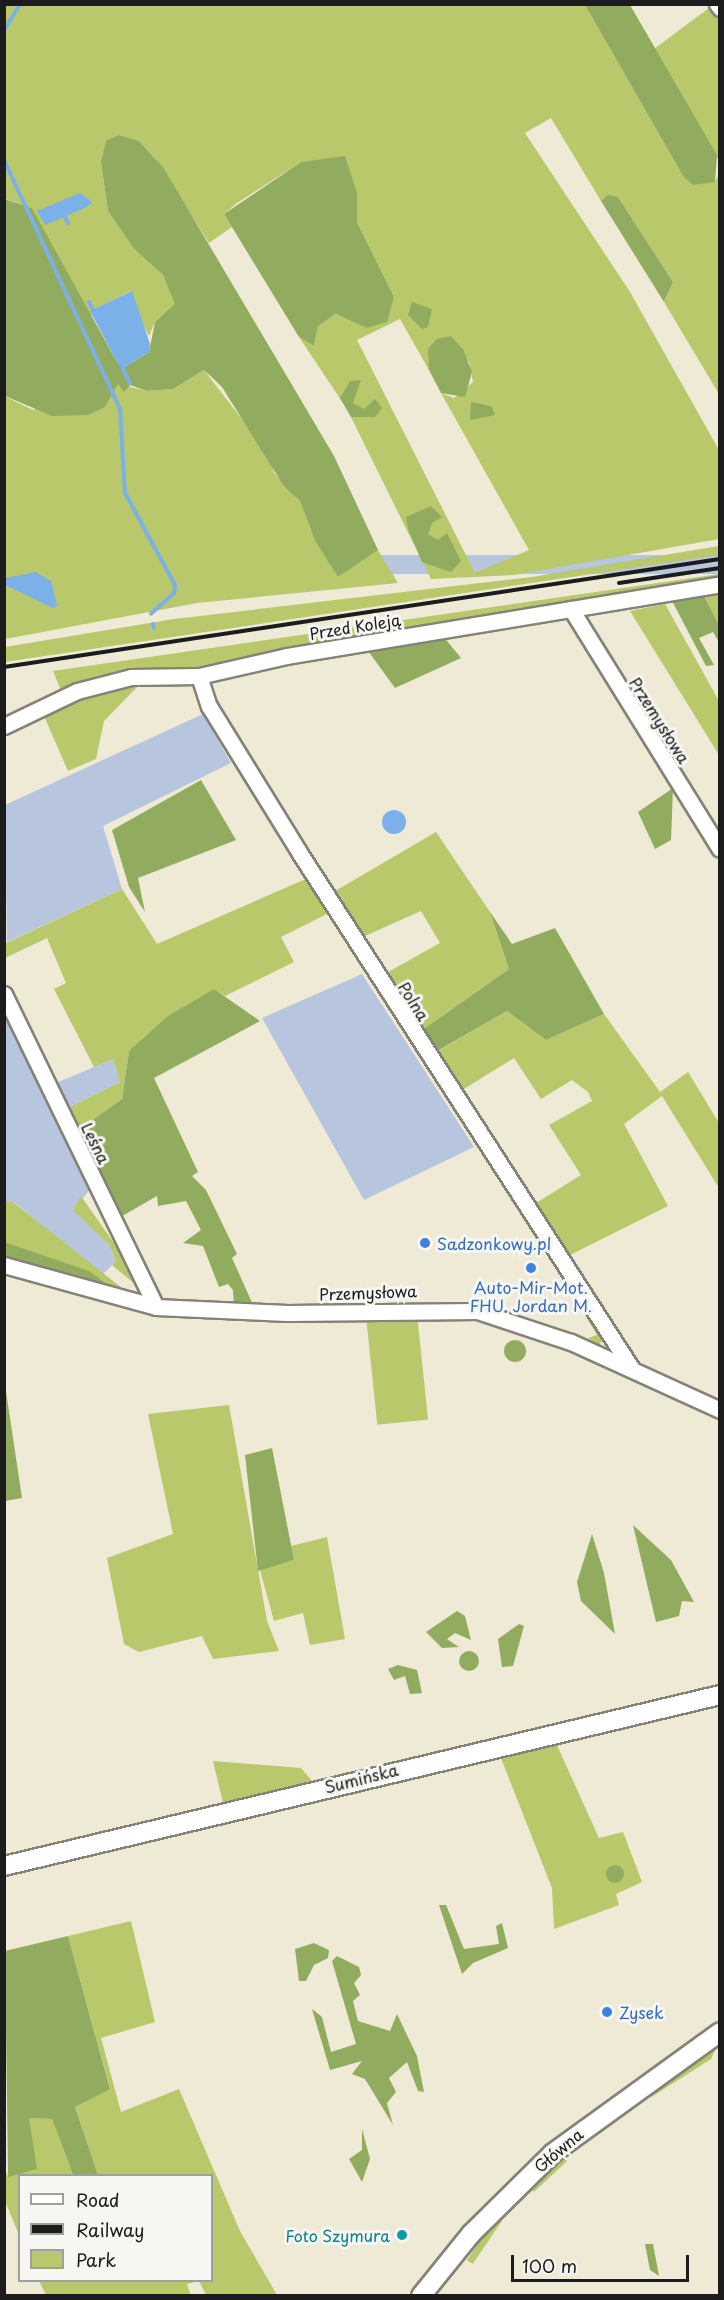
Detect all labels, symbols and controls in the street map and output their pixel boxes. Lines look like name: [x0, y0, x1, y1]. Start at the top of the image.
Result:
street label: Przed Koleją: [307, 609, 403, 643]
street label: Przemysłowa: [626, 673, 694, 767]
street label: Polna: [395, 978, 433, 1024]
street label: Leśna: [78, 1119, 114, 1167]
place label: Sadzonkowy.pl: [437, 1233, 551, 1253]
marker: Sadzonkowy.pl: [418, 1236, 432, 1250]
marker: Auto-Mir-Mot. FHU. Jordan M.: [524, 1261, 538, 1275]
place label: Auto-Mir-Mot. FHU. Jordan M.: [470, 1277, 592, 1315]
street label: Przemysłowa: [319, 1281, 417, 1303]
street label: Sumińska: [322, 1760, 400, 1796]
place label: Zysek: [619, 2002, 664, 2022]
marker: Zysek: [600, 2005, 614, 2019]
street label: Główna: [530, 2124, 586, 2176]
legend: [18, 2174, 213, 2282]
text: Road: [76, 2186, 120, 2213]
text: Railway: [76, 2216, 144, 2243]
place label: Foto Szymura: [284, 2225, 390, 2245]
marker: Foto Szymura: [395, 2228, 409, 2242]
scale bar: [514, 2243, 692, 2281]
text: Park: [76, 2246, 116, 2273]
text: 100 m: [522, 2252, 577, 2279]

